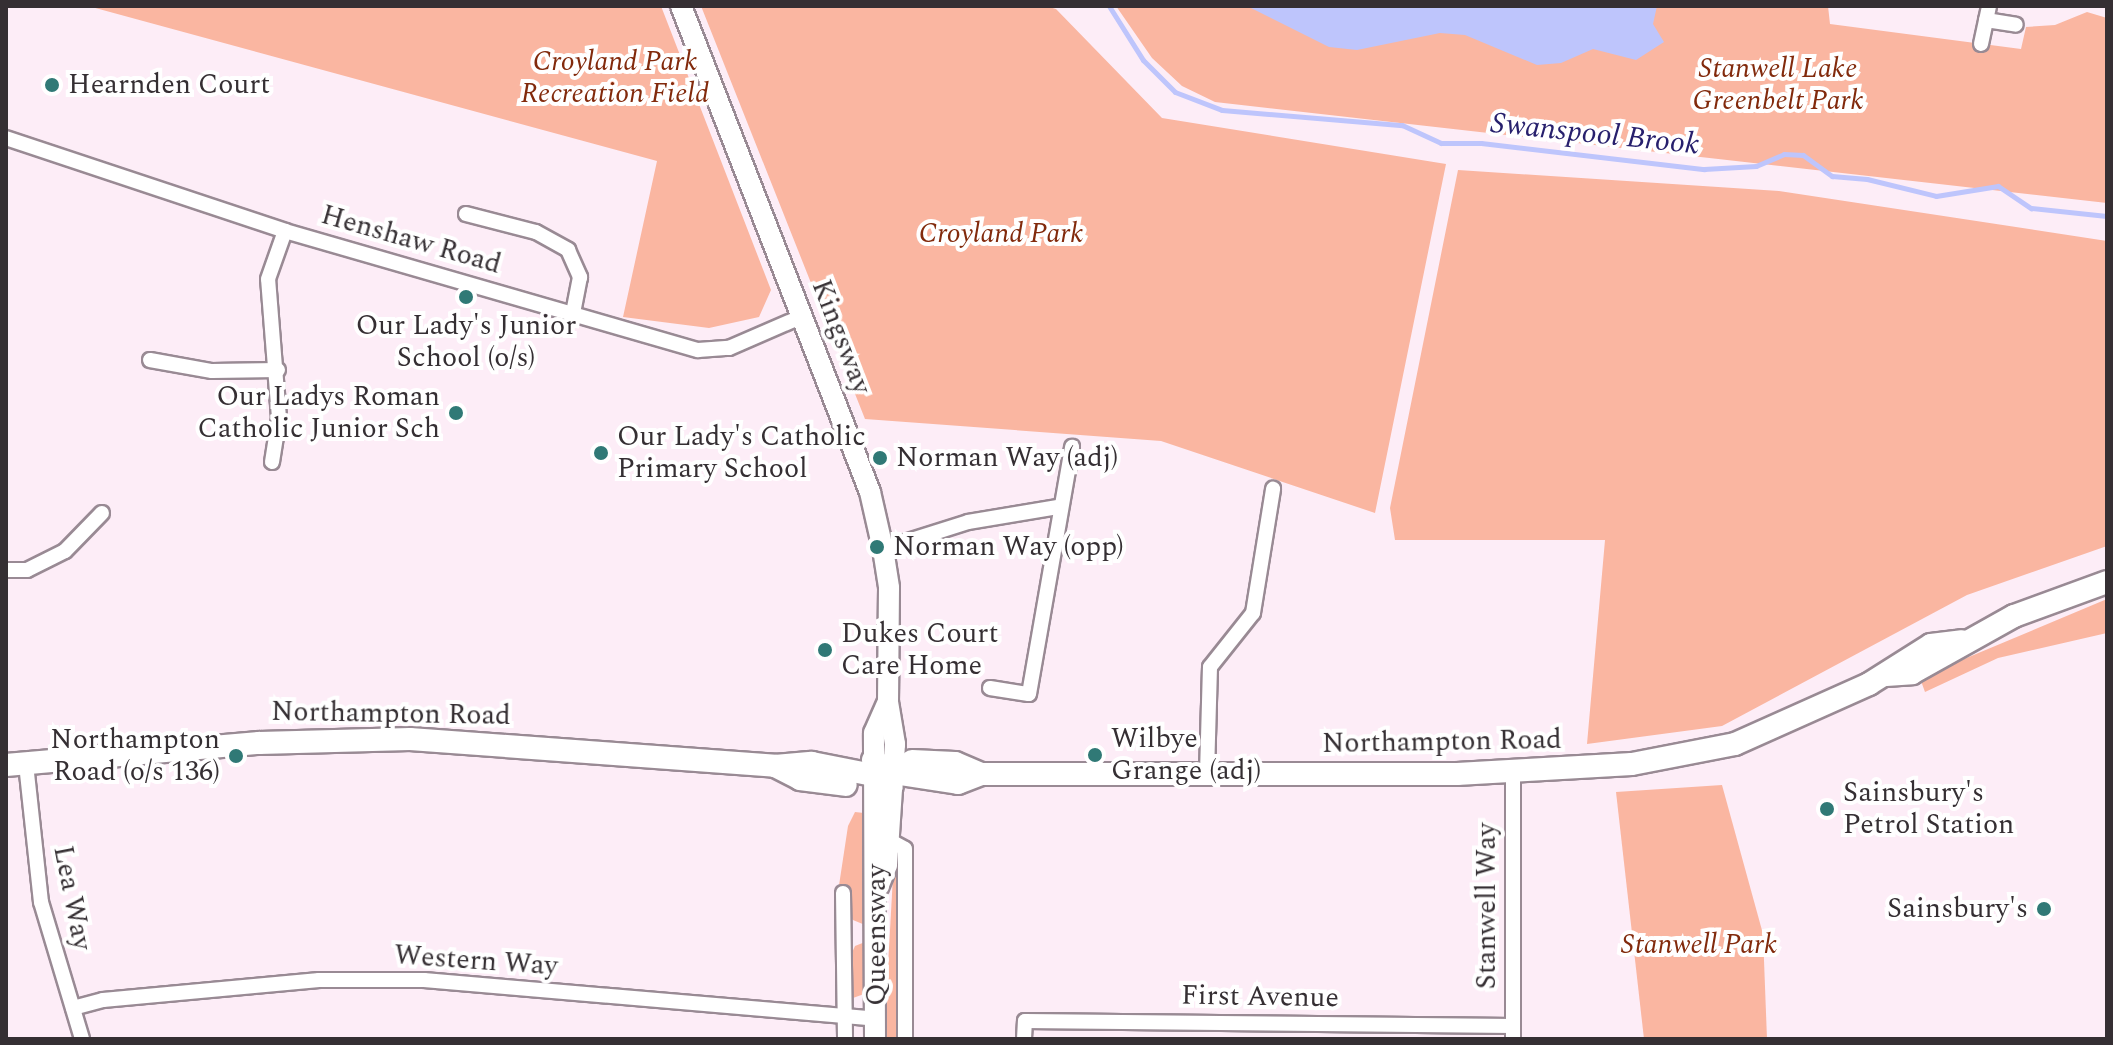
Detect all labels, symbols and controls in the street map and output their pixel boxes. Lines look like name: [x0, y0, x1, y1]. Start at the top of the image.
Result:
park label: Croyland Park Recreation Field: [521, 45, 709, 111]
park label: Stanwell Lake Greenbelt Park: [1693, 52, 1863, 118]
place label: Hearnden Court: [68, 68, 270, 102]
marker: Hearnden Court: [43, 76, 61, 94]
water label: Swanspool Brook: [1489, 105, 1701, 163]
street label: Henshaw Road: [317, 198, 505, 282]
park label: Croyland Park: [919, 217, 1083, 251]
street label: Kingsway: [804, 275, 878, 399]
marker: Our Lady's Junior School (o/s): [457, 288, 475, 306]
place label: Our Lady's Junior School (o/s): [356, 309, 576, 375]
place label: Our Ladys Roman Catholic Junior Sch: [198, 380, 440, 446]
marker: Our Ladys Roman Catholic Junior Sch: [447, 404, 465, 422]
place label: Our Lady's Catholic Primary School: [617, 420, 866, 486]
place label: Norman Way (adj): [896, 441, 1118, 475]
marker: Our Lady's Catholic Primary School: [592, 444, 610, 462]
marker: Norman Way (adj): [871, 449, 889, 467]
place label: Norman Way (opp): [893, 530, 1124, 564]
marker: Norman Way (opp): [868, 538, 886, 556]
place label: Dukes Court Care Home: [841, 617, 998, 683]
marker: Dukes Court Care Home: [816, 641, 834, 659]
street label: Northampton Road: [271, 695, 511, 733]
place label: Wilbye Grange (adj): [1111, 722, 1261, 788]
place label: Northampton Road (o/s 136): [50, 723, 220, 789]
street label: Northampton Road: [1322, 723, 1562, 761]
marker: Wilbye Grange (adj): [1086, 746, 1104, 764]
marker: Northampton Road (o/s 136): [227, 747, 245, 765]
place label: Sainsbury's Petrol Station: [1843, 776, 2014, 842]
marker: Sainsbury's Petrol Station: [1818, 800, 1836, 818]
street label: Stanwell Way: [1470, 823, 1504, 989]
street label: Lea Way: [45, 843, 99, 953]
street label: Queensway: [860, 864, 894, 1006]
place label: Sainsbury's: [1887, 892, 2028, 926]
marker: Sainsbury's: [2035, 900, 2053, 918]
park label: Stanwell Park: [1621, 928, 1777, 962]
street label: Western Way: [393, 939, 559, 983]
street label: First Avenue: [1181, 979, 1339, 1015]

